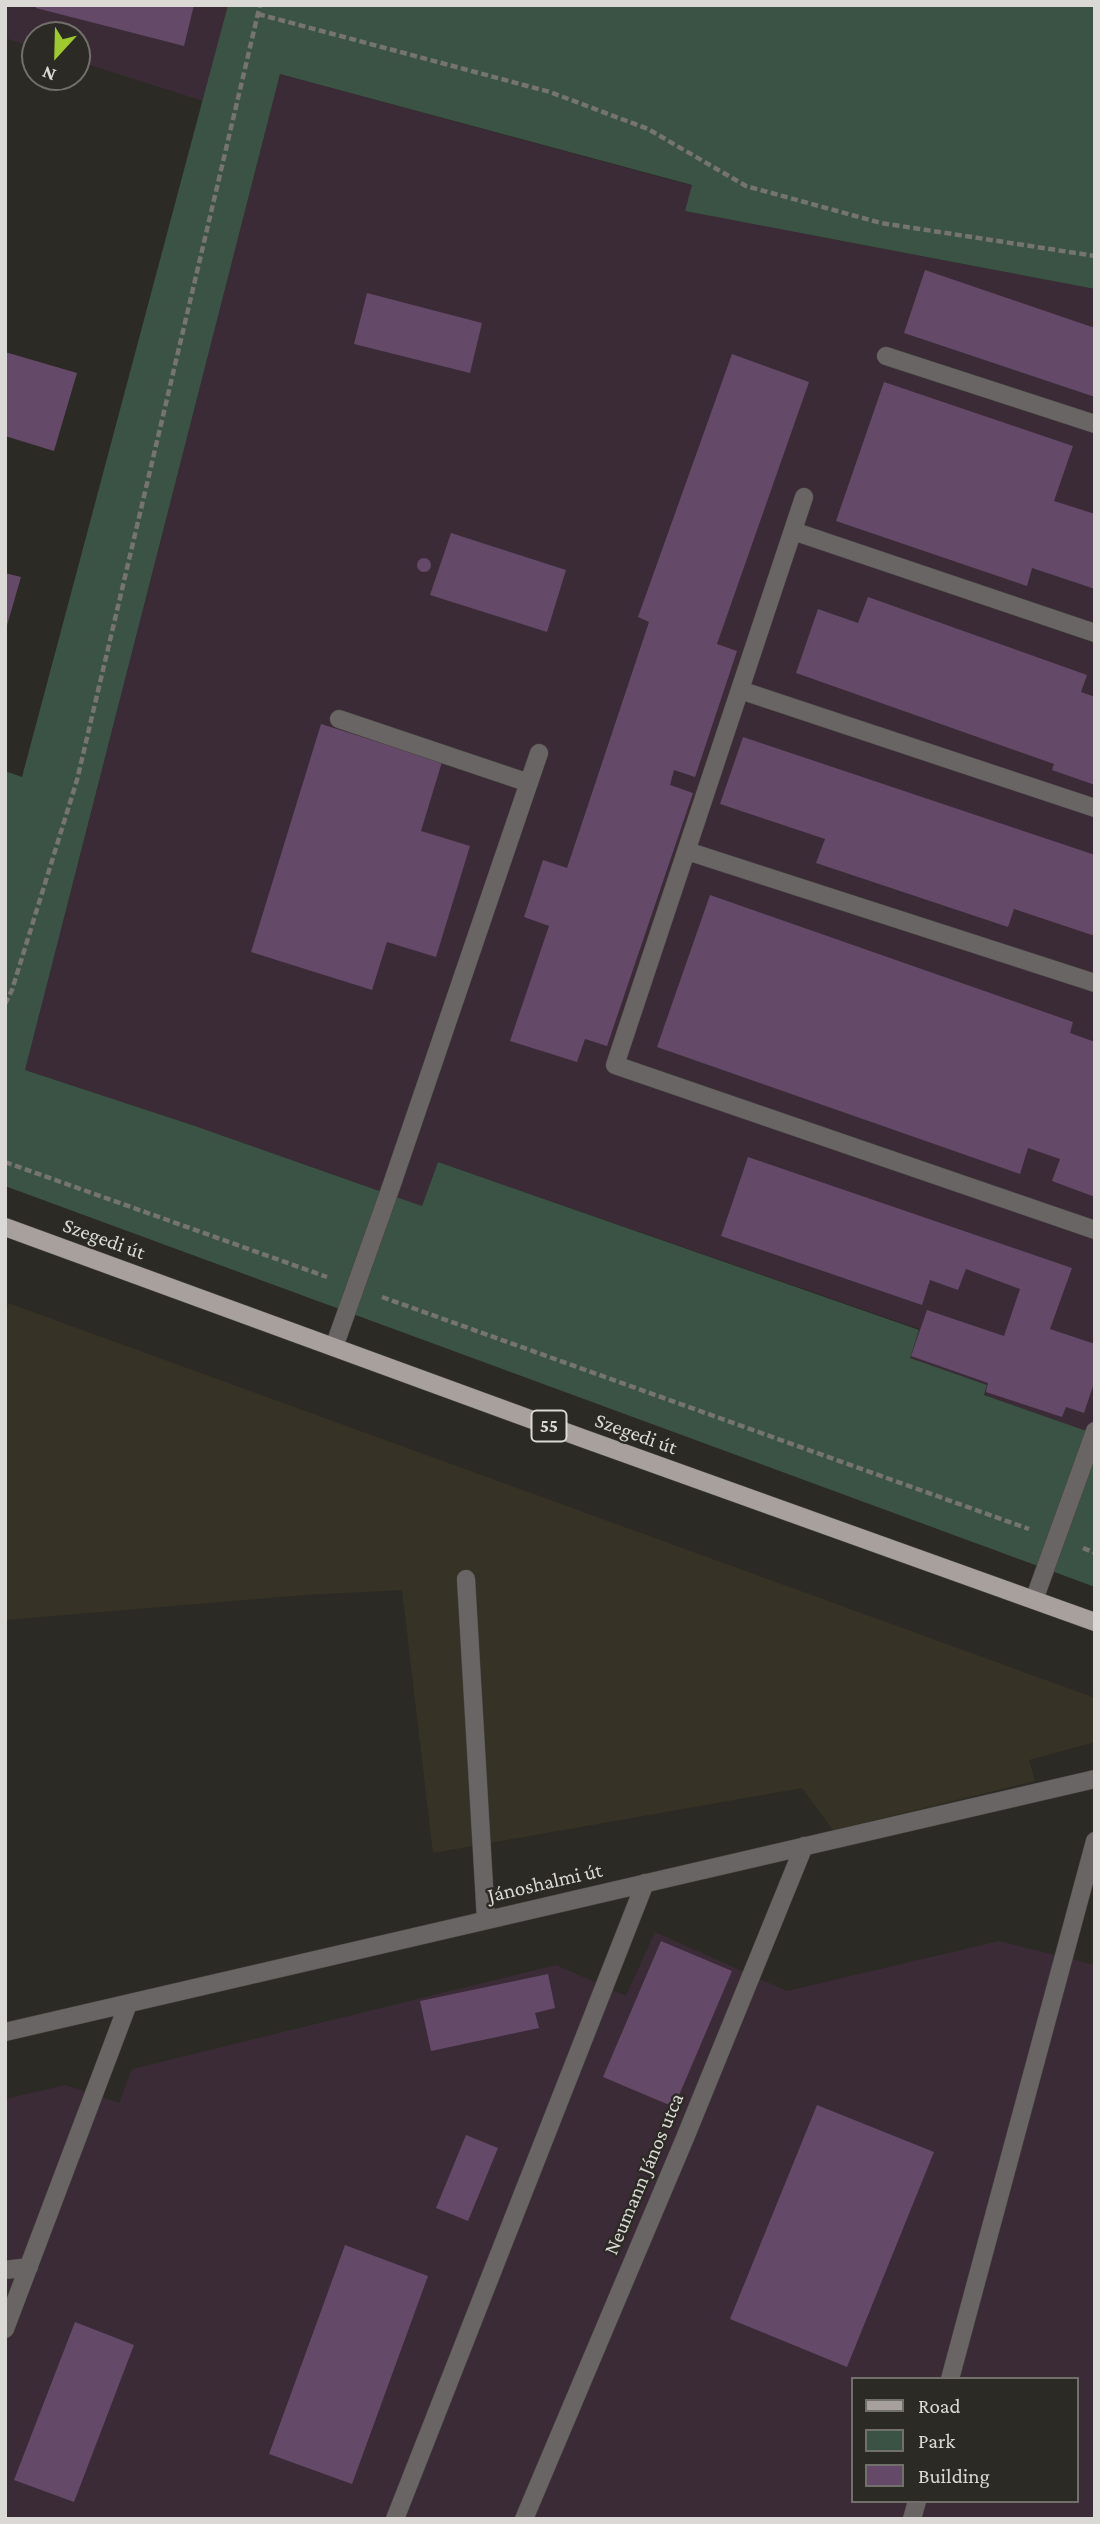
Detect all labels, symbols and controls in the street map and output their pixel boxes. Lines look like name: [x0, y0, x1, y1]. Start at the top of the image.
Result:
north arrow: [21, 21, 91, 91]
text: N: [39, 62, 59, 86]
street label: Szegedi út: [59, 1212, 149, 1266]
street label: Szegedi út: [591, 1407, 681, 1461]
road number: 55: [532, 1410, 566, 1442]
street label: Jánoshalmi út: [485, 1858, 605, 1908]
street label: Neumann János utca: [599, 2089, 689, 2259]
legend: [852, 2377, 1079, 2503]
text: Road: [918, 2394, 961, 2418]
text: Park: [918, 2429, 955, 2453]
text: Building: [918, 2464, 990, 2488]

